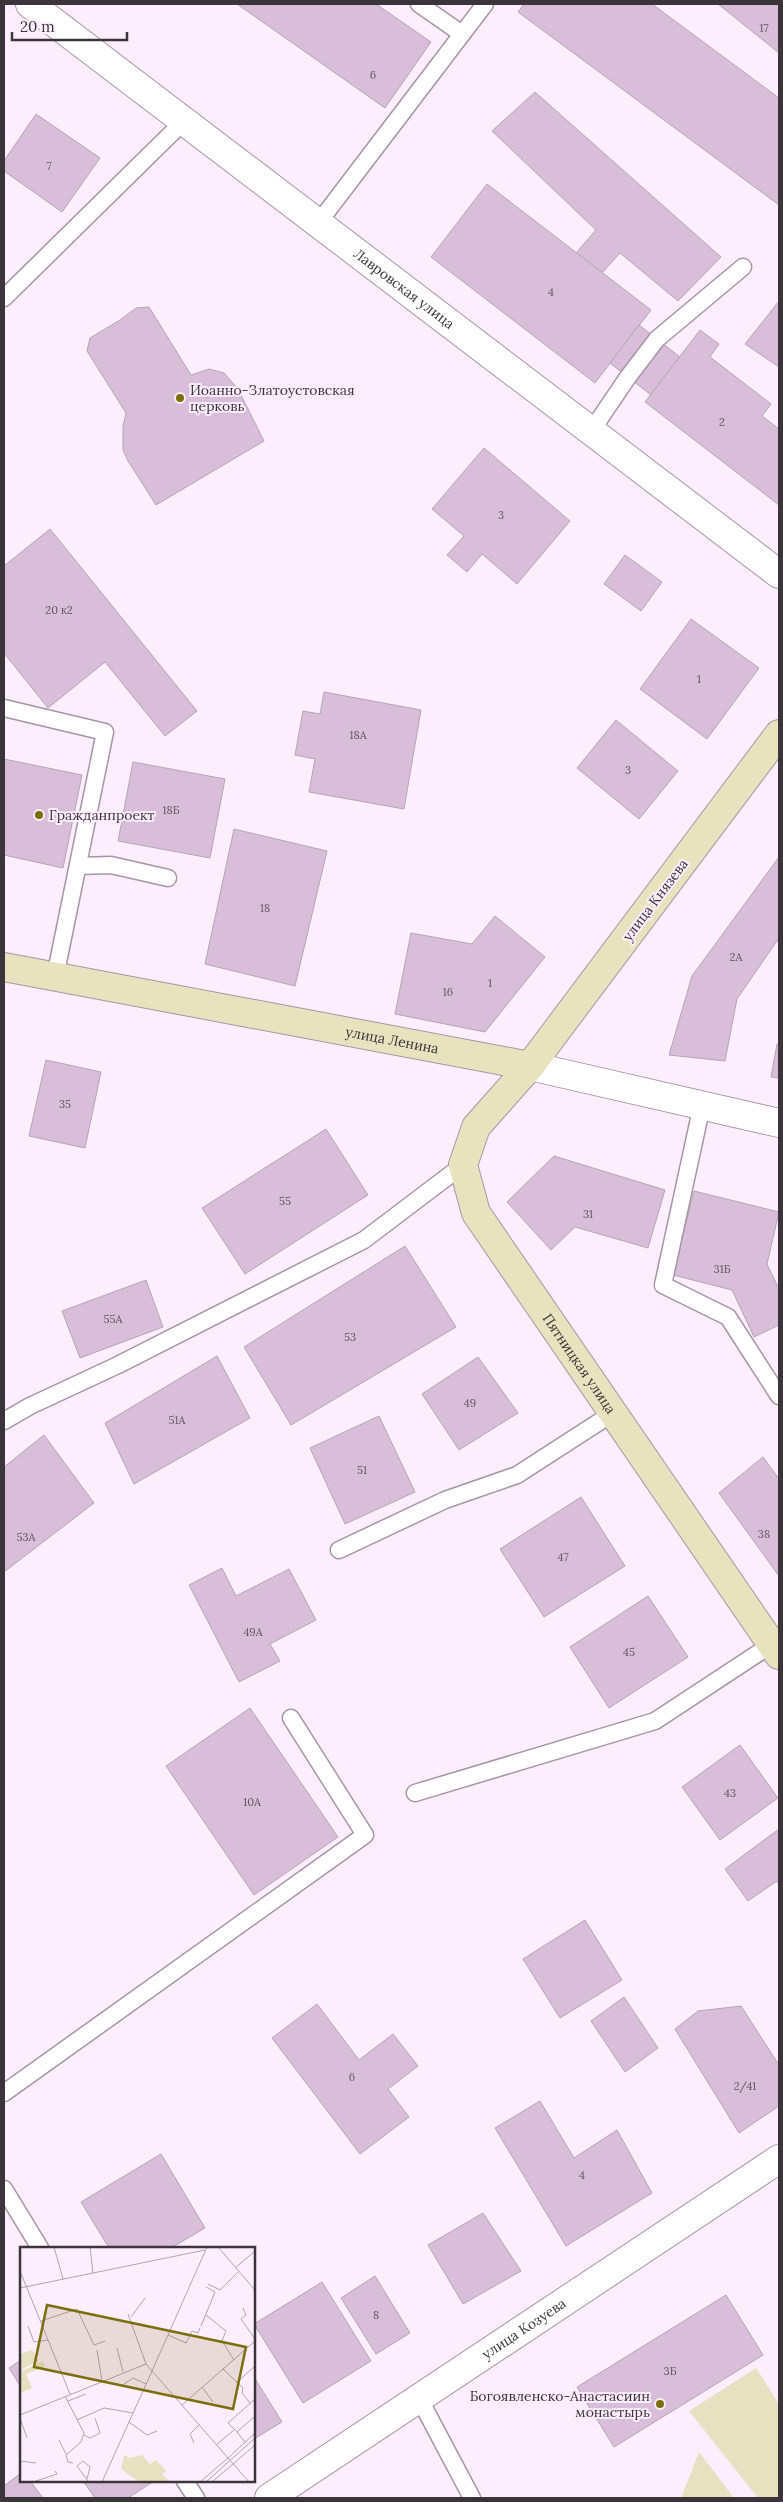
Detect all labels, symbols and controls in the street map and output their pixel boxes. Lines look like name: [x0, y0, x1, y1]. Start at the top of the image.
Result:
scale bar: [12, 10, 128, 42]
text: 20 m: [20, 17, 55, 36]
house number: 17: [759, 21, 769, 35]
house number: 6: [370, 68, 376, 82]
house number: 7: [46, 159, 52, 173]
street label: Лавровская улица: [350, 245, 458, 333]
house number: 4: [548, 285, 554, 299]
place label: Иоанно-Златоустовская церковь: [190, 381, 355, 415]
marker: Иоанно-Златоустовская церковь: [174, 392, 186, 404]
house number: 2: [719, 415, 725, 429]
house number: 3: [498, 508, 504, 522]
house number: 20 к2: [45, 603, 73, 617]
house number: 1: [697, 672, 701, 686]
house number: 18А: [349, 728, 368, 742]
house number: 3: [625, 763, 631, 777]
house number: 18Б: [162, 803, 180, 817]
place label: Гражданпроект: [49, 806, 155, 824]
marker: Гражданпроект: [33, 809, 45, 821]
street label: улица Князева: [618, 855, 692, 945]
house number: 18: [260, 901, 270, 915]
house number: 2А: [730, 950, 744, 964]
house number: 1: [488, 976, 492, 990]
house number: 16: [443, 985, 453, 999]
street label: улица Ленина: [344, 1022, 440, 1058]
house number: 35: [59, 1097, 71, 1111]
house number: 55: [279, 1194, 291, 1208]
house number: 31: [583, 1207, 593, 1221]
house number: 31Б: [714, 1262, 731, 1276]
street label: Пятницкая улица: [539, 1310, 620, 1417]
house number: 55А: [104, 1312, 124, 1326]
house number: 53: [344, 1330, 356, 1344]
house number: 49: [464, 1396, 476, 1410]
house number: 51А: [168, 1413, 187, 1427]
house number: 51: [357, 1463, 367, 1477]
house number: 38: [758, 1527, 770, 1541]
house number: 53А: [16, 1530, 37, 1544]
house number: 47: [557, 1550, 569, 1564]
house number: 49А: [243, 1625, 264, 1639]
house number: 45: [623, 1645, 635, 1659]
house number: 43: [724, 1786, 736, 1800]
house number: 10А: [243, 1795, 262, 1809]
house number: 6: [349, 2070, 355, 2084]
house number: 2/41: [734, 2079, 756, 2094]
house number: 4: [579, 2168, 585, 2182]
inset map: [20, 2247, 255, 2482]
street label: улица Козуева: [478, 2294, 569, 2363]
house number: 8: [373, 2308, 379, 2322]
house number: 3Б: [664, 2364, 677, 2378]
place label: Богоявленско-Анастасиин монастырь: [470, 2387, 650, 2421]
marker: Богоявленско-Анастасиин монастырь: [654, 2398, 666, 2410]

